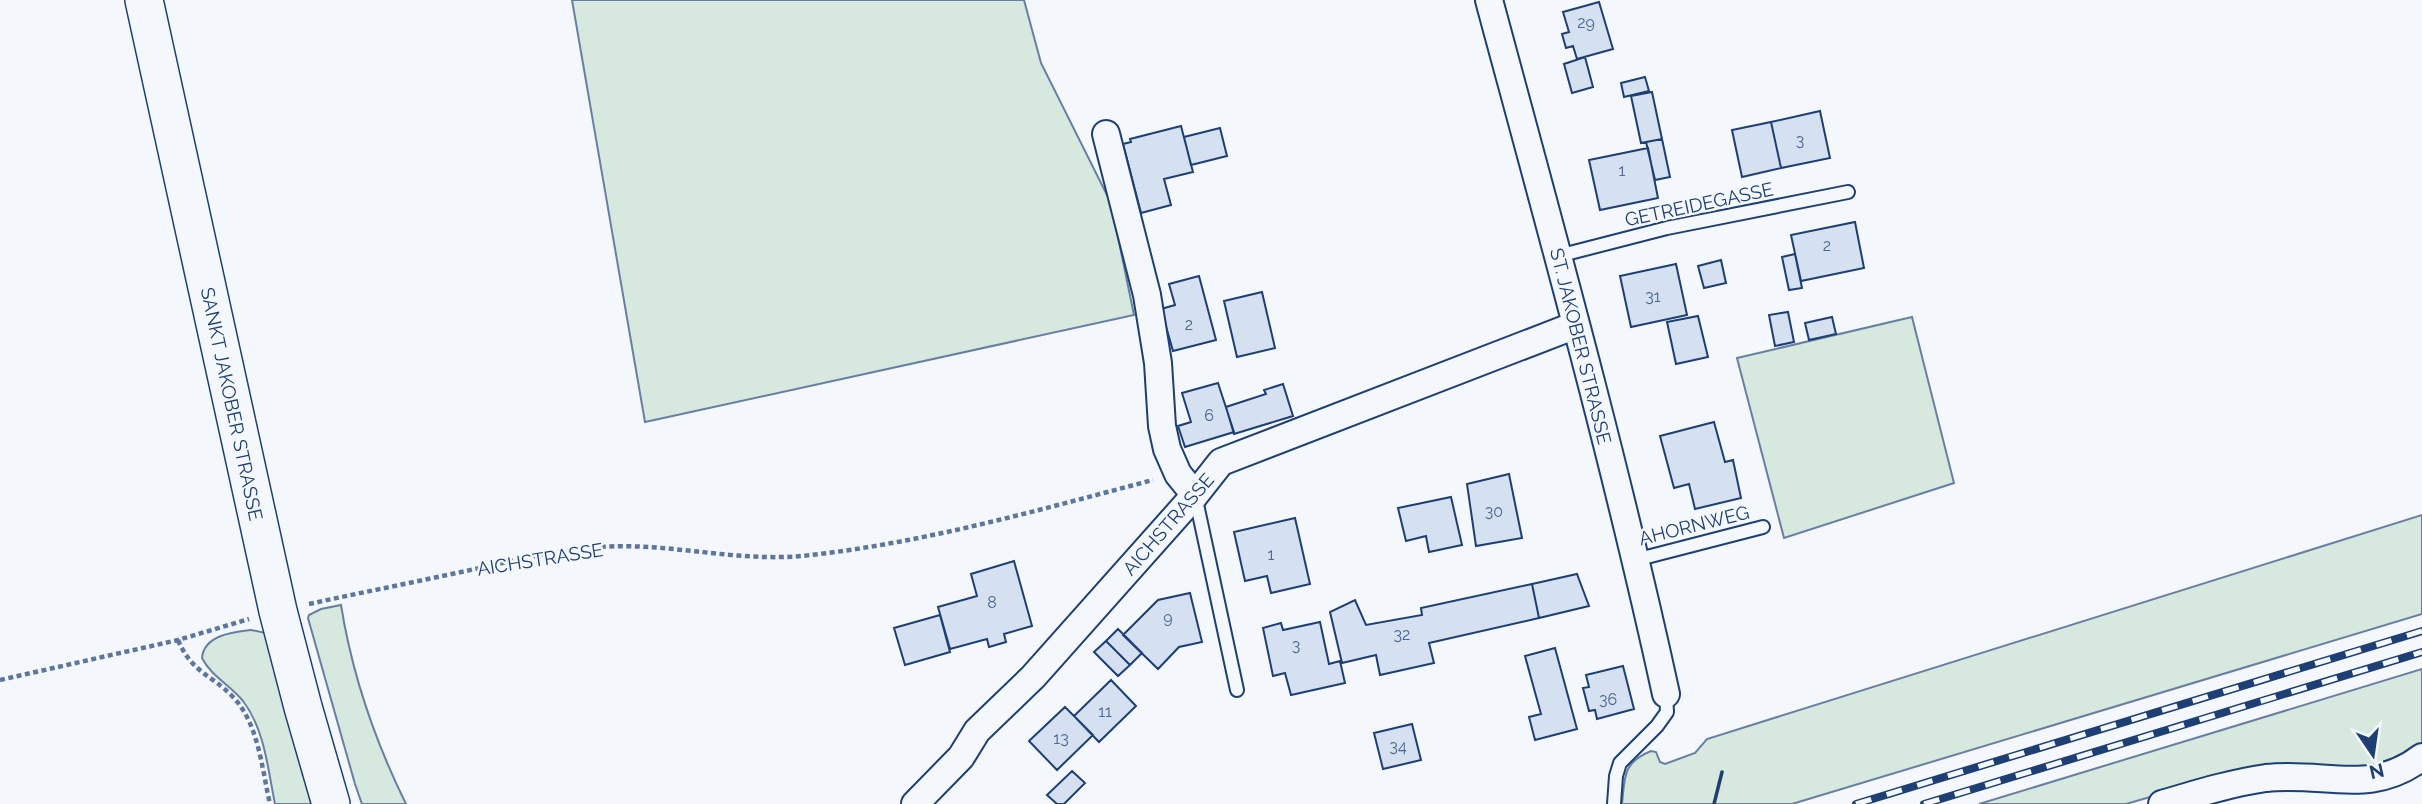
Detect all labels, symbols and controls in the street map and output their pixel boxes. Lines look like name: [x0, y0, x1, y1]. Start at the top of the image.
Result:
house number: 29: [1577, 13, 1595, 32]
house number: 3: [1796, 131, 1804, 150]
house number: 1: [1619, 161, 1626, 180]
street label: GETREIDEGASSE: [1623, 178, 1775, 230]
house number: 2: [1823, 236, 1831, 255]
street label: ST. JAKOBER STRASSE: [1546, 246, 1616, 446]
street label: SANKT JAKOBER STRASSE: [197, 285, 267, 523]
house number: 31: [1645, 287, 1661, 306]
house number: 2: [1185, 315, 1193, 334]
house number: 6: [1204, 406, 1214, 425]
street label: AICHSTRASSE: [1118, 469, 1218, 579]
street label: AHORNWEG: [1637, 501, 1751, 549]
house number: 30: [1485, 502, 1503, 521]
street label: AICHSTRASSE: [475, 538, 605, 580]
house number: 1: [1268, 545, 1275, 564]
house number: 8: [987, 593, 997, 612]
house number: 9: [1163, 608, 1173, 627]
house number: 32: [1394, 625, 1410, 644]
house number: 3: [1292, 636, 1300, 655]
house number: 36: [1599, 690, 1617, 709]
house number: 11: [1098, 702, 1112, 721]
north arrow: [2338, 720, 2408, 790]
house number: 13: [1053, 729, 1069, 748]
house number: 34: [1389, 737, 1407, 756]
text: N: [2367, 759, 2386, 784]

